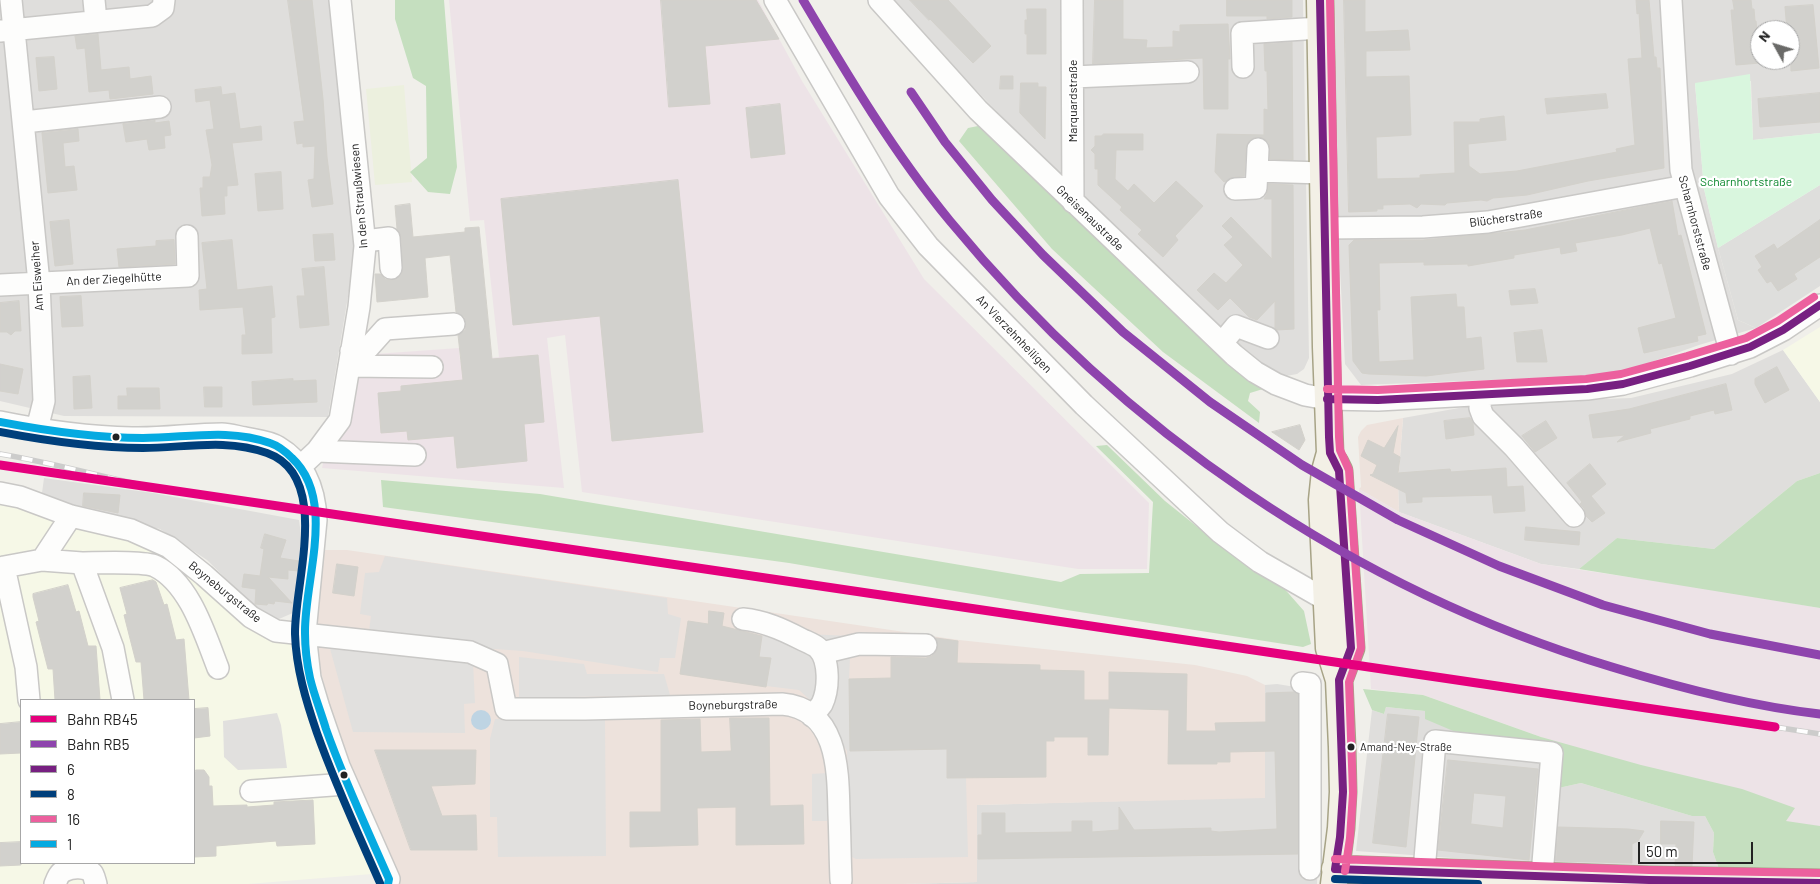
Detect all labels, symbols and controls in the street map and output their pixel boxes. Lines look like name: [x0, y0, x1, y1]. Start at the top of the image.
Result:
north arrow: [1750, 20, 1800, 70]
text: N: [1754, 27, 1773, 45]
street label: Marquardstraße: [1066, 60, 1080, 142]
street label: In den Straußwiesen: [347, 143, 371, 249]
street label: Scharnhorststraße: [1675, 174, 1715, 272]
park label: Scharnhortstraße: [1700, 175, 1792, 189]
street label: Gneisenaustraße: [1053, 182, 1127, 254]
street label: Blücherstraße: [1468, 206, 1544, 230]
street label: Am Eisweiher: [27, 240, 47, 312]
street label: An der Ziegelhütte: [66, 269, 162, 289]
street label: An Vierzehnheiligen: [973, 292, 1055, 376]
unlabelled marker: [111, 432, 121, 442]
street label: Boyneburgstraße: [186, 558, 264, 626]
street label: Boyneburgstraße: [688, 697, 778, 713]
legend: [20, 699, 195, 864]
text: Bahn RB45: [67, 710, 138, 728]
text: Bahn RB5: [67, 735, 129, 753]
place label: Amand-Ney-Straße: [1360, 740, 1452, 754]
marker: Amand-Ney-Straße: [1346, 742, 1356, 752]
text: 6: [67, 760, 75, 778]
unlabelled marker: [339, 770, 349, 780]
text: 8: [67, 785, 75, 803]
text: 16: [67, 810, 80, 828]
scale bar: [1640, 832, 1755, 864]
text: 1: [67, 835, 72, 853]
text: 50 m: [1646, 842, 1678, 860]

